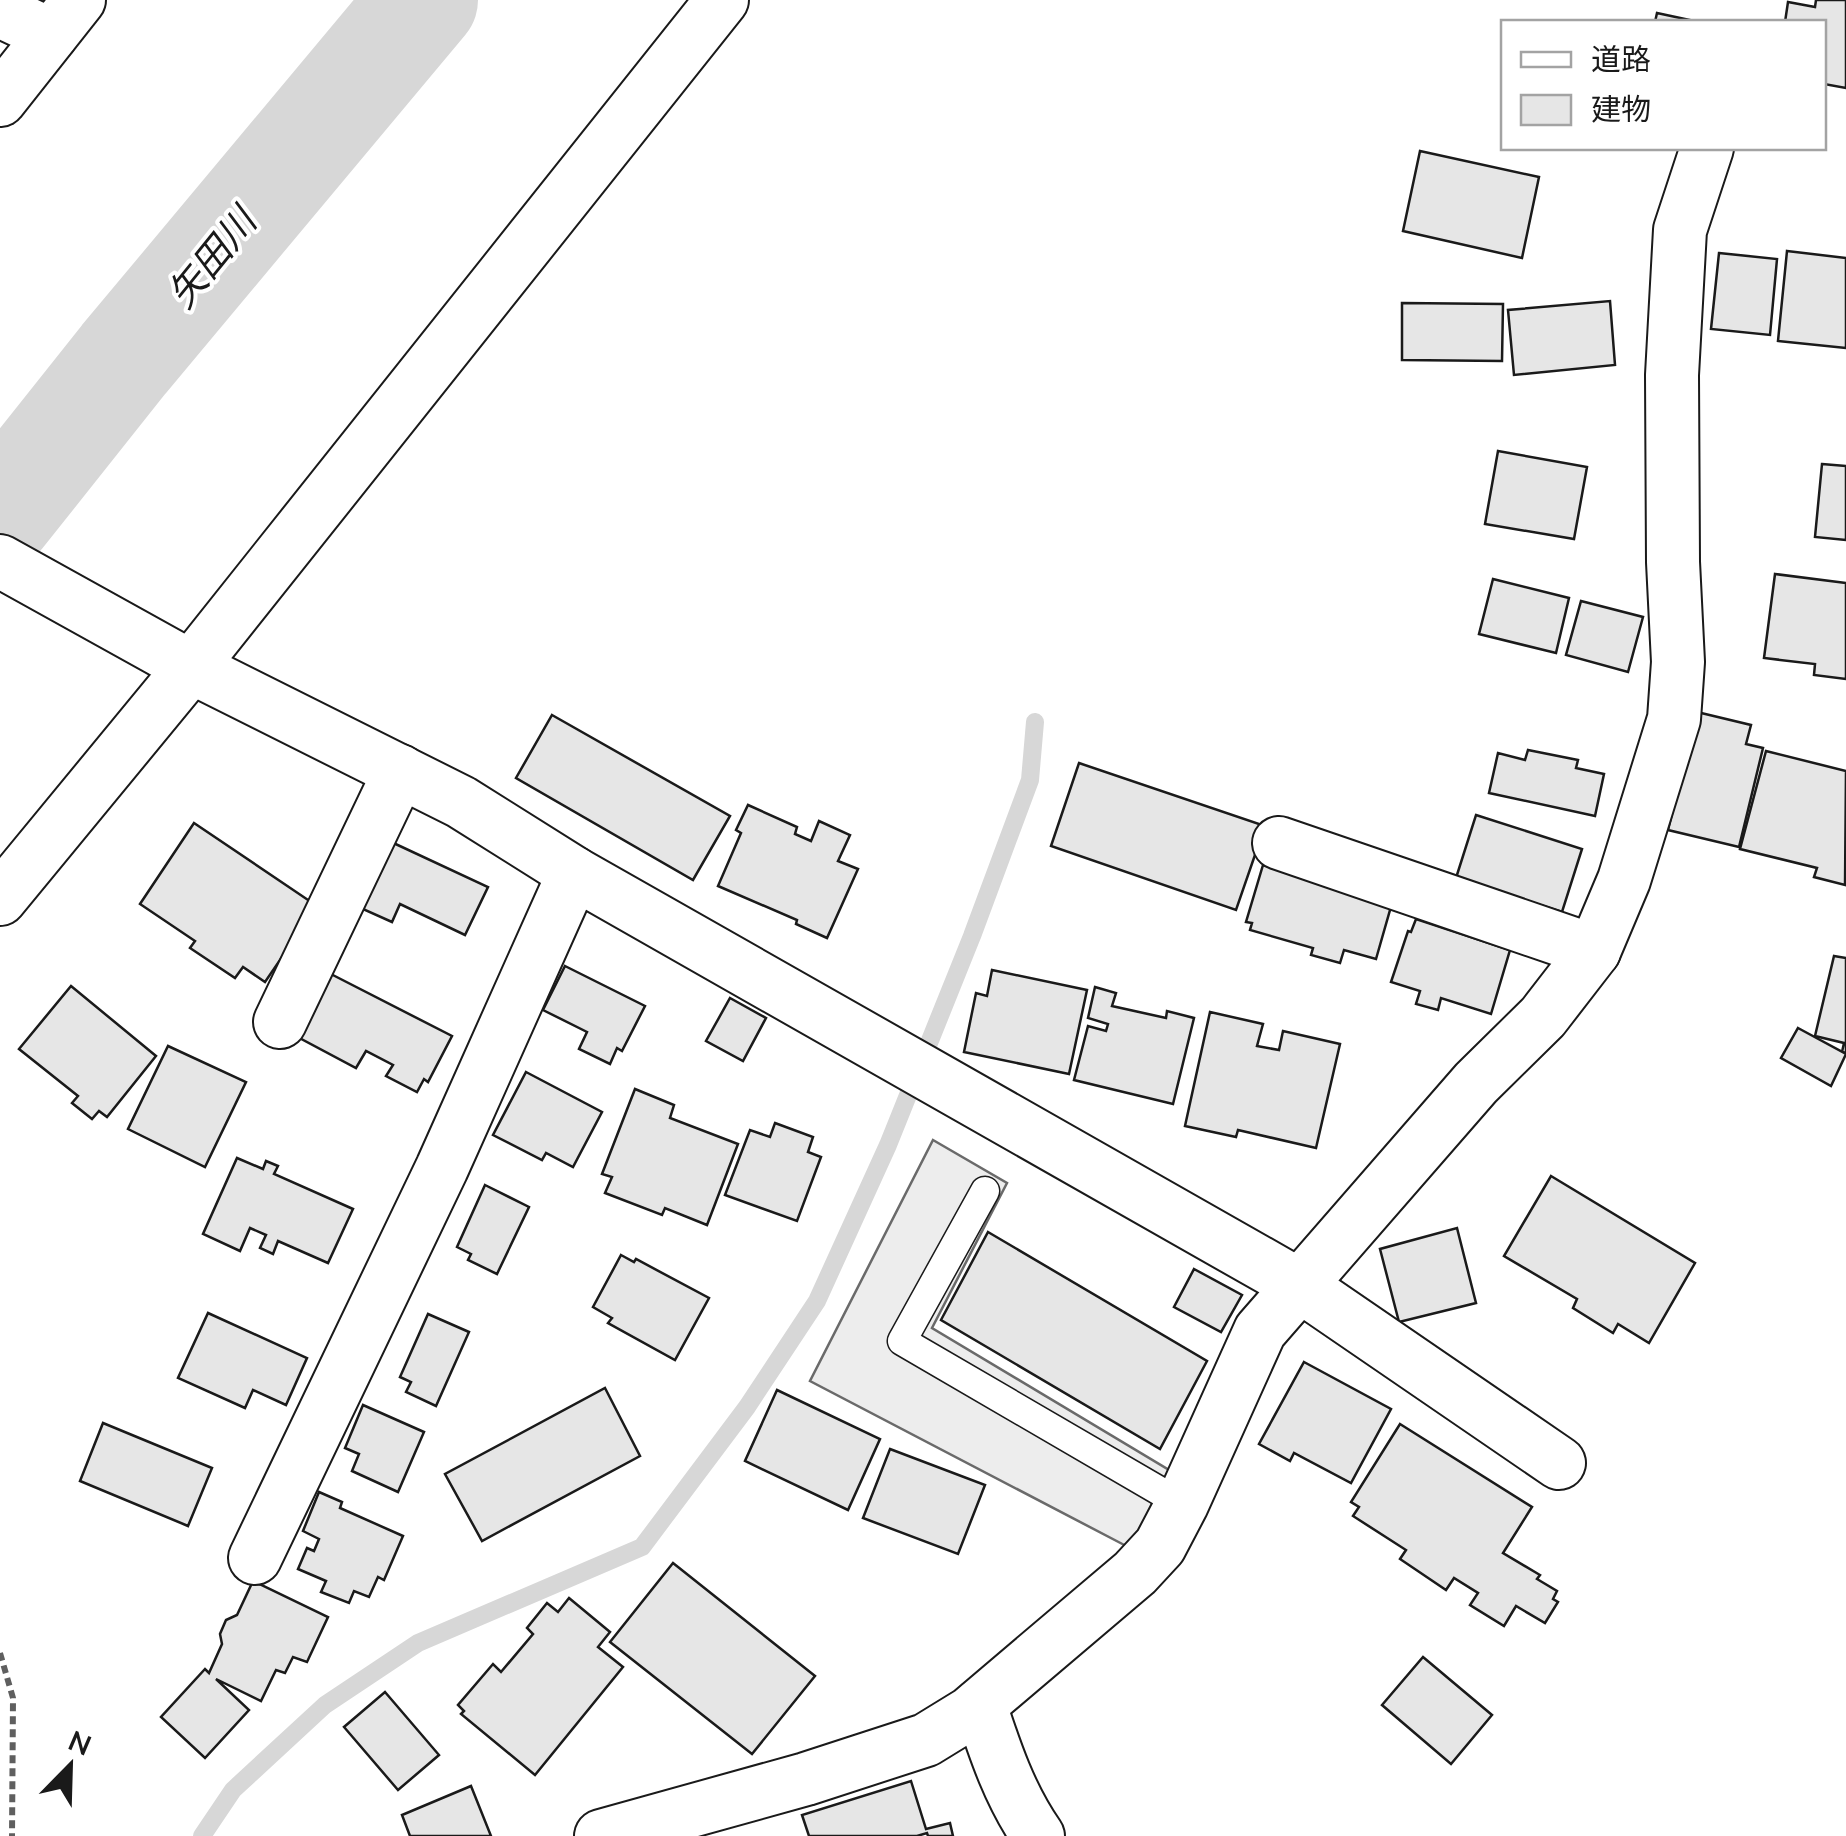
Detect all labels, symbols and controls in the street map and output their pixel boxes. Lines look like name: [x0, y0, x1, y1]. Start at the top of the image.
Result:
legend: [1501, 20, 1826, 150]
text: 道路: [1591, 40, 1651, 78]
text: 建物: [1591, 90, 1651, 128]
water label: 矢田川: [157, 195, 268, 317]
north arrow: [20, 1716, 120, 1816]
text: N: [63, 1722, 97, 1763]

